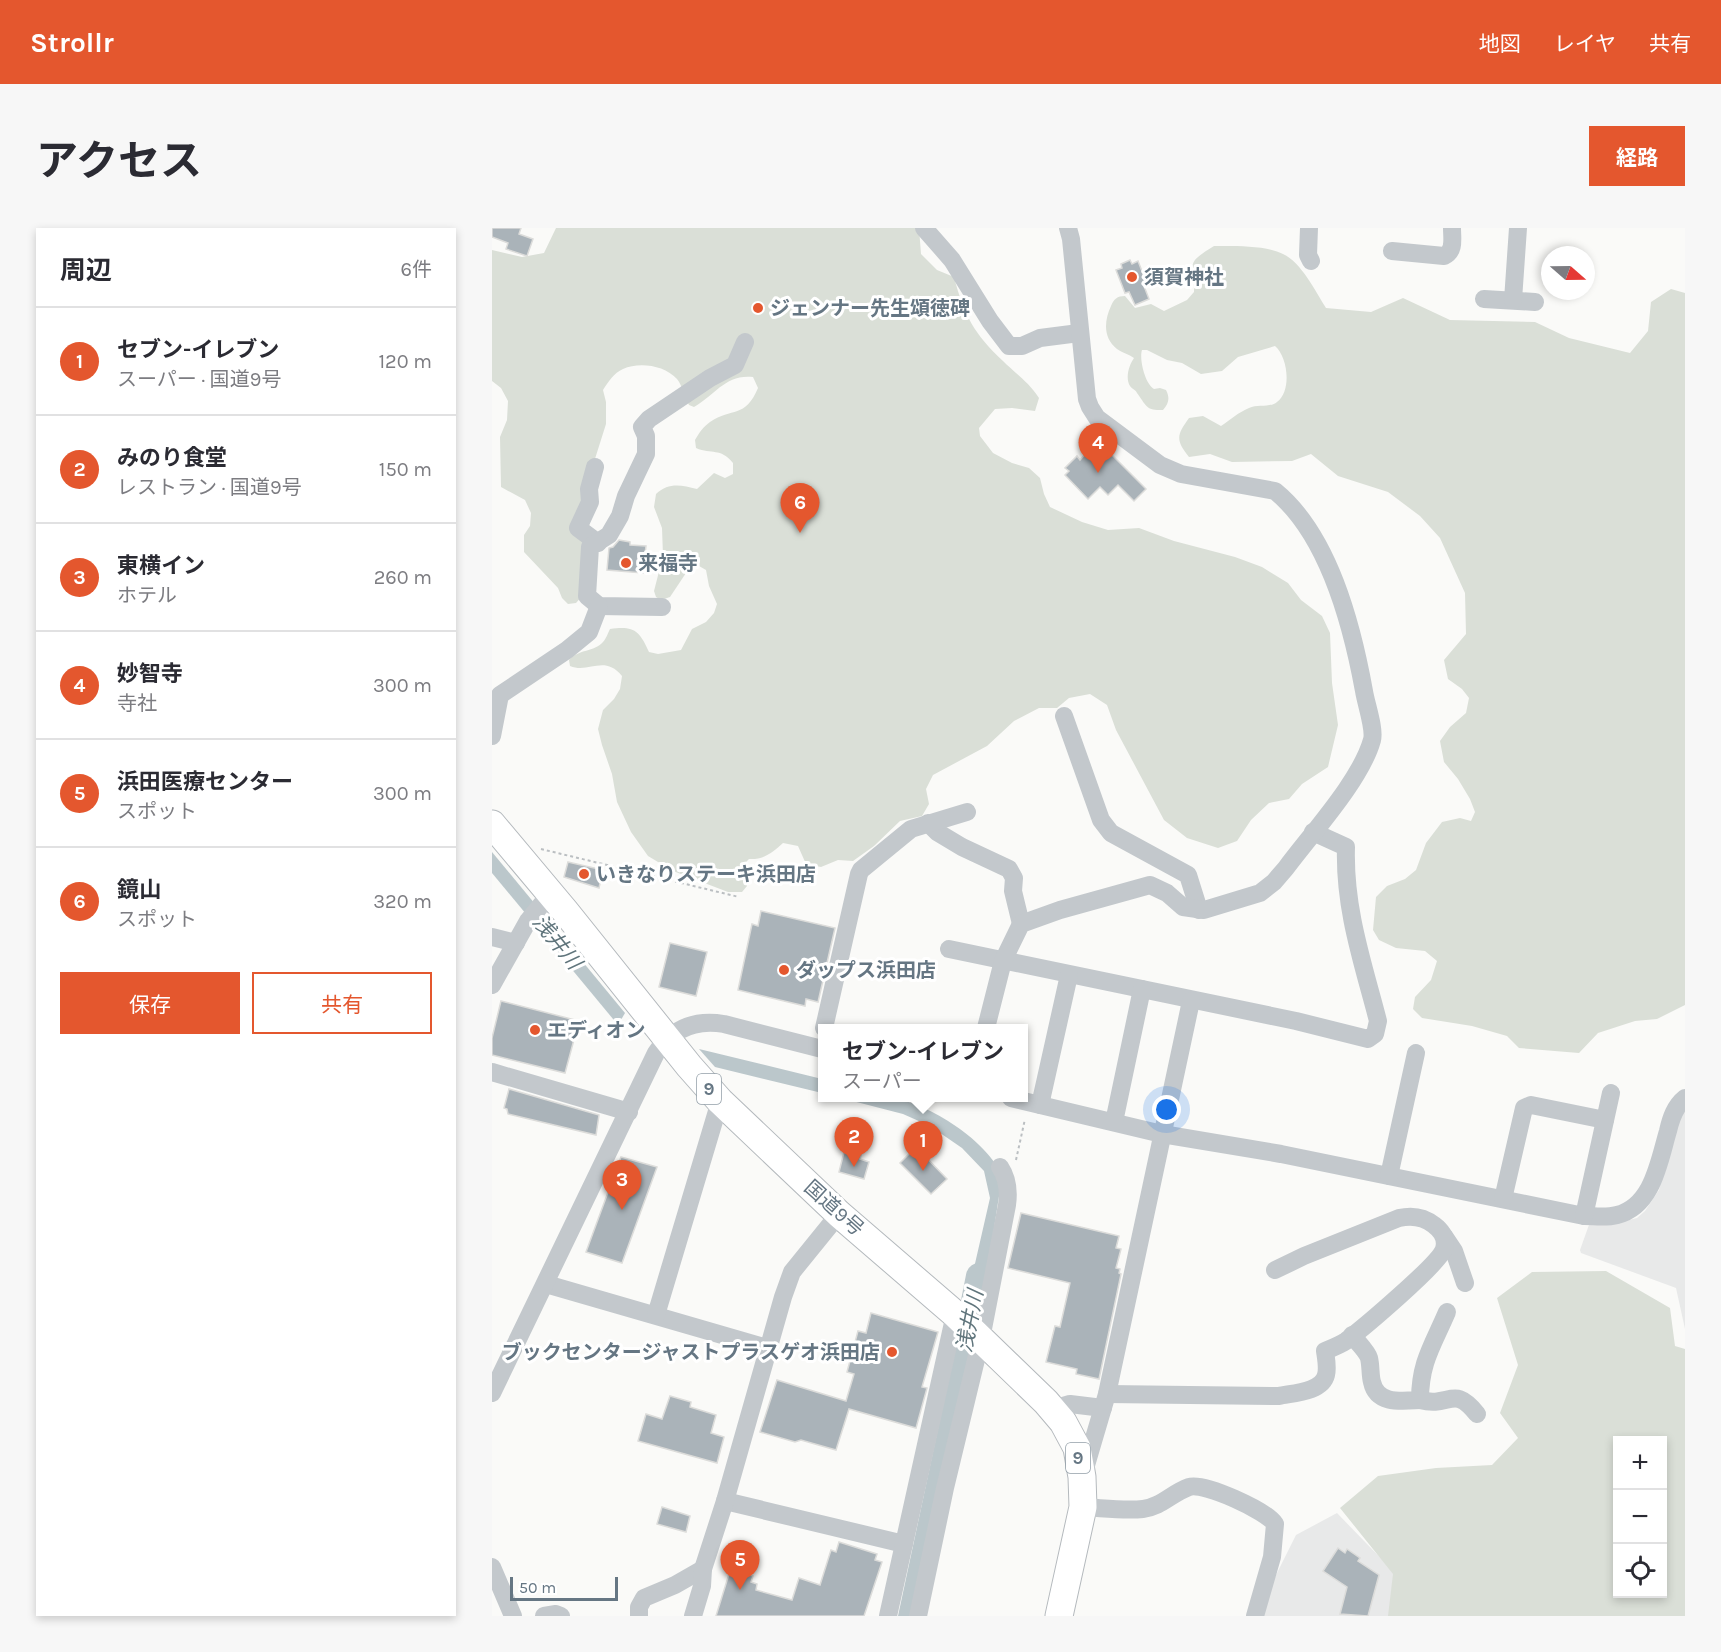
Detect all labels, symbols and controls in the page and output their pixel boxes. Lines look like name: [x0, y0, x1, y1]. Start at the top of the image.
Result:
text: Strollr: [30, 26, 114, 59]
text: 地図: [1479, 32, 1521, 56]
text: レイヤ: [1554, 32, 1616, 56]
text: 共有: [1649, 32, 1691, 56]
button: 経路: [1589, 126, 1685, 186]
text: アクセス: [36, 136, 202, 186]
north arrow: [1541, 246, 1595, 300]
text: 周辺: [60, 255, 112, 286]
text: 6件: [401, 258, 432, 281]
place label: 須賀神社: [1144, 266, 1224, 289]
marker: 須賀神社: [1125, 270, 1139, 284]
place label: ジェンナー先生頌徳碑: [770, 297, 970, 320]
marker: ジェンナー先生頌徳碑: [751, 301, 765, 315]
text: セブン-イレブン: [117, 337, 279, 363]
text: 1: [76, 350, 83, 373]
text: 120 m: [378, 350, 432, 373]
text: スーパー · 国道9号: [117, 368, 281, 391]
pin: 4: [1078, 424, 1118, 473]
text: みのり食堂: [117, 445, 227, 471]
text: 2: [73, 458, 86, 481]
text: 150 m: [379, 458, 432, 481]
text: レストラン · 国道9号: [117, 476, 302, 499]
pin: 6: [780, 484, 820, 533]
place label: 来福寺: [638, 552, 698, 575]
text: 東横イン: [117, 553, 205, 579]
marker: 来福寺: [619, 556, 633, 570]
text: 3: [73, 566, 86, 589]
text: 260 m: [374, 566, 432, 589]
text: ホテル: [117, 584, 177, 607]
text: 妙智寺: [117, 661, 183, 687]
text: 4: [74, 674, 85, 697]
text: 300 m: [373, 674, 432, 697]
text: 寺社: [117, 692, 157, 715]
text: 浜田医療センター: [117, 769, 293, 795]
text: 5: [74, 782, 85, 805]
text: 300 m: [373, 782, 432, 805]
text: スポット: [117, 800, 197, 823]
place label: いきなりステーキ浜田店: [596, 863, 816, 886]
marker: いきなりステーキ浜田店: [577, 867, 591, 881]
text: 鏡山: [117, 877, 161, 903]
text: 6: [73, 890, 86, 913]
text: 320 m: [373, 890, 432, 913]
text: スポット: [117, 908, 197, 931]
water label: 浅井川: [528, 910, 587, 976]
place label: ダップス浜田店: [796, 959, 936, 982]
marker: ダップス浜田店: [777, 963, 791, 977]
button: 保存: [60, 972, 240, 1034]
button: 共有: [252, 972, 432, 1034]
place label: エディオン: [547, 1019, 646, 1042]
marker: エディオン: [528, 1023, 542, 1037]
popup: [818, 1024, 1028, 1102]
text: セブン-イレブン: [842, 1039, 1004, 1065]
text: スーパー: [842, 1070, 922, 1093]
road number: 9: [697, 1074, 721, 1104]
your location: [1152, 1095, 1181, 1124]
pin: 2: [834, 1118, 874, 1167]
pin: 1: [904, 1122, 942, 1171]
pin: 3: [602, 1160, 642, 1210]
street label: 国道9号: [800, 1175, 868, 1241]
water label: 浅井川: [952, 1286, 988, 1354]
place label: ブックセンタージャストプラスゲオ浜田店: [502, 1341, 880, 1364]
marker: ブックセンタージャストプラスゲオ浜田店: [885, 1345, 899, 1359]
map controls: [1613, 1436, 1667, 1598]
button: +: [1613, 1436, 1667, 1490]
road number: 9: [1066, 1443, 1090, 1473]
button: −: [1613, 1490, 1667, 1544]
pin: 5: [720, 1540, 760, 1590]
button: locate: [1613, 1544, 1667, 1598]
scale bar: [510, 1574, 618, 1602]
text: 50 m: [519, 1578, 556, 1597]

